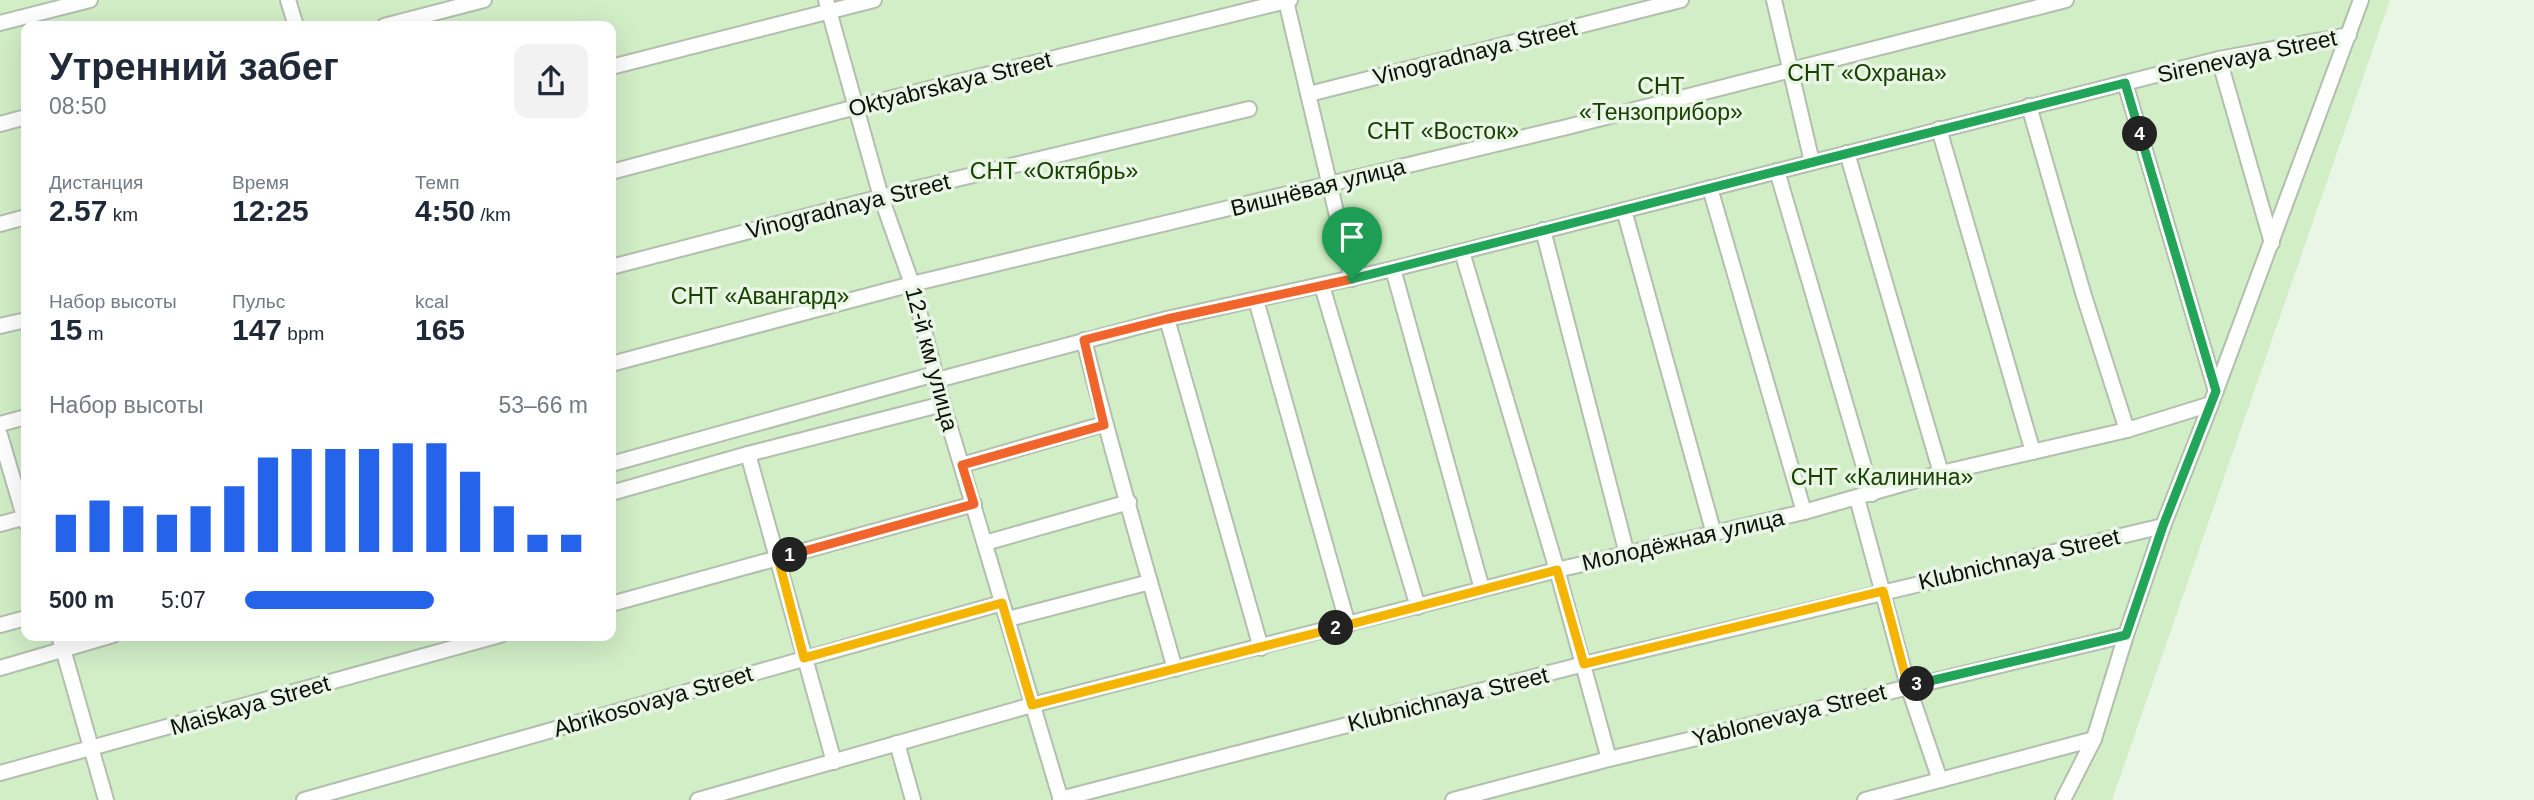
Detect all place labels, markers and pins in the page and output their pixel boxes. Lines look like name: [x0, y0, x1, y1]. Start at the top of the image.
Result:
pin: 4: [2122, 116, 2158, 152]
pin: [1322, 207, 1382, 279]
pin: 1: [772, 538, 808, 572]
pin: 2: [1318, 610, 1354, 646]
pin: 3: [1899, 666, 1934, 702]

